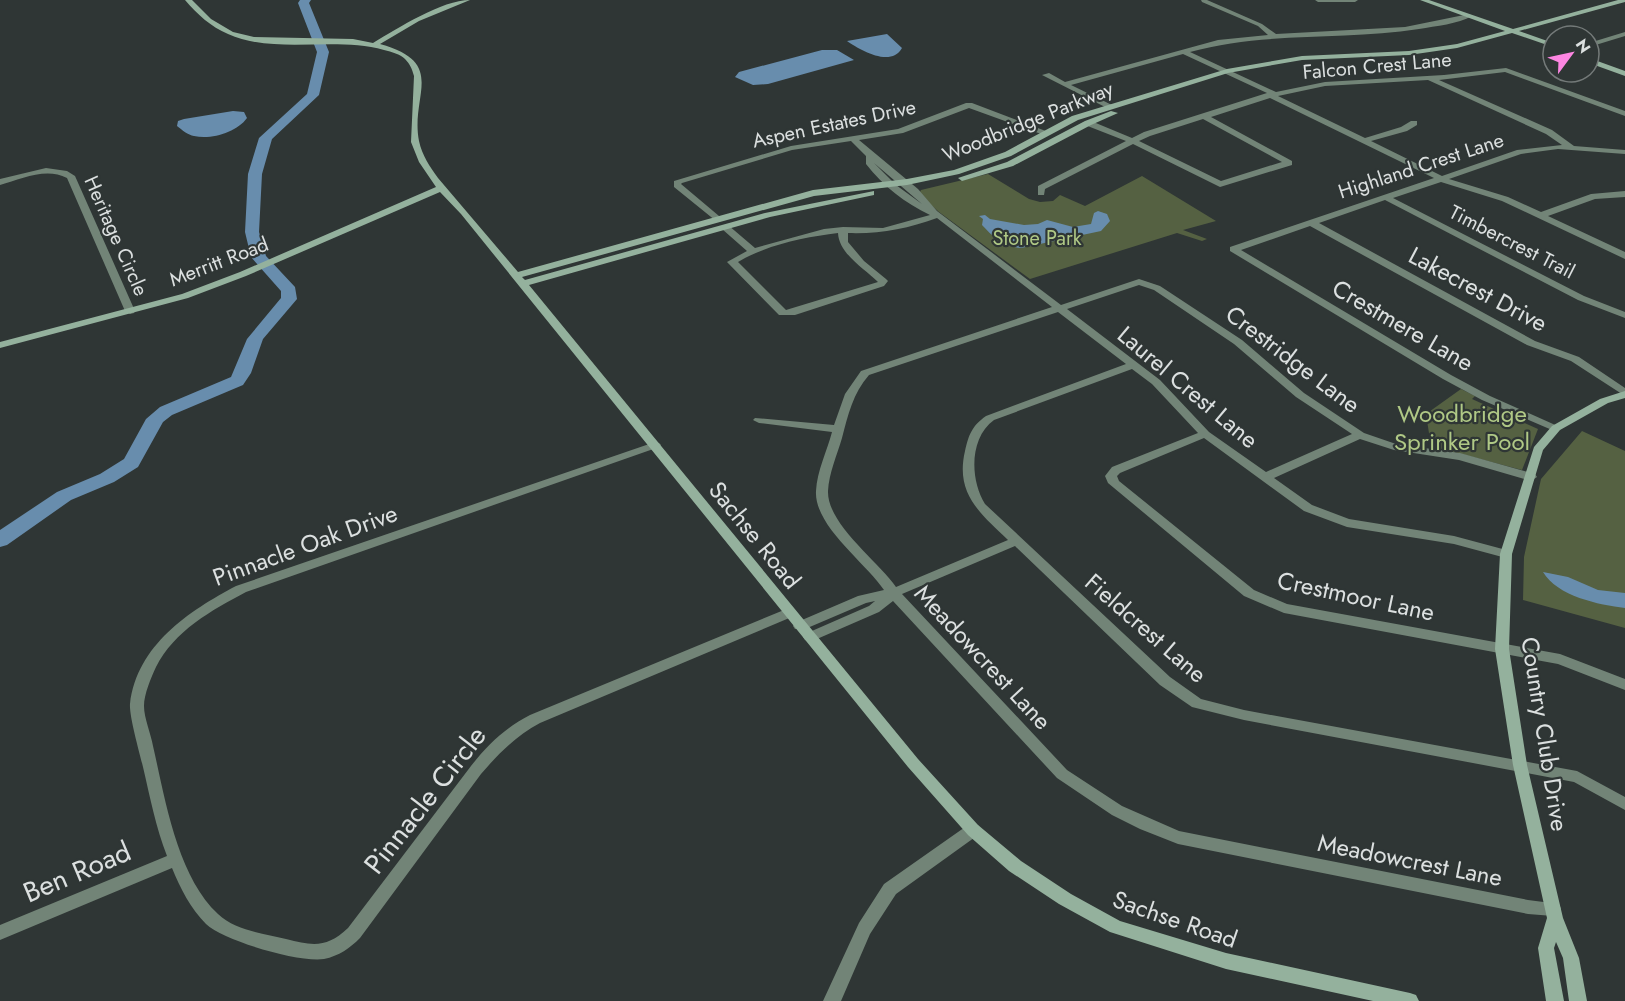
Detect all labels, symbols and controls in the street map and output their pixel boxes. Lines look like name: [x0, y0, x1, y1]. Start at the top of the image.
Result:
north arrow: [1541, 24, 1601, 84]
text: N: [1570, 35, 1596, 58]
street label: Falcon Crest Lane: [1301, 45, 1453, 87]
street label: Woodbridge Parkway: [938, 74, 1118, 170]
street label: Aspen Estates Drive: [750, 93, 918, 155]
street label: Highland Crest Lane: [1335, 126, 1507, 206]
street label: Heritage Circle: [77, 171, 155, 301]
street label: Timbercrest Trail: [1444, 198, 1580, 286]
park label: Stone Park: [992, 224, 1082, 253]
street label: Merritt Road: [165, 230, 273, 294]
street label: Lakecrest Drive: [1402, 238, 1554, 340]
street label: Crestmere Lane: [1326, 270, 1480, 380]
street label: Crestridge Lane: [1218, 297, 1368, 421]
street label: Laurel Crest Lane: [1110, 318, 1266, 456]
park label: Woodbridge Sprinker Pool: [1394, 396, 1530, 459]
street label: Sachse Road: [701, 474, 809, 596]
street label: Pinnacle Oak Drive: [208, 495, 402, 595]
street label: Crestmoor Lane: [1274, 562, 1438, 630]
street label: Fieldcrest Lane: [1077, 565, 1215, 691]
street label: Meadowcrest Lane: [906, 577, 1060, 737]
street label: Country Club Drive: [1512, 634, 1578, 834]
street label: Pinnacle Circle: [354, 717, 496, 883]
street label: Meadowcrest Lane: [1315, 825, 1505, 895]
street label: Ben Road: [17, 831, 137, 913]
street label: Sachse Road: [1108, 881, 1242, 957]

